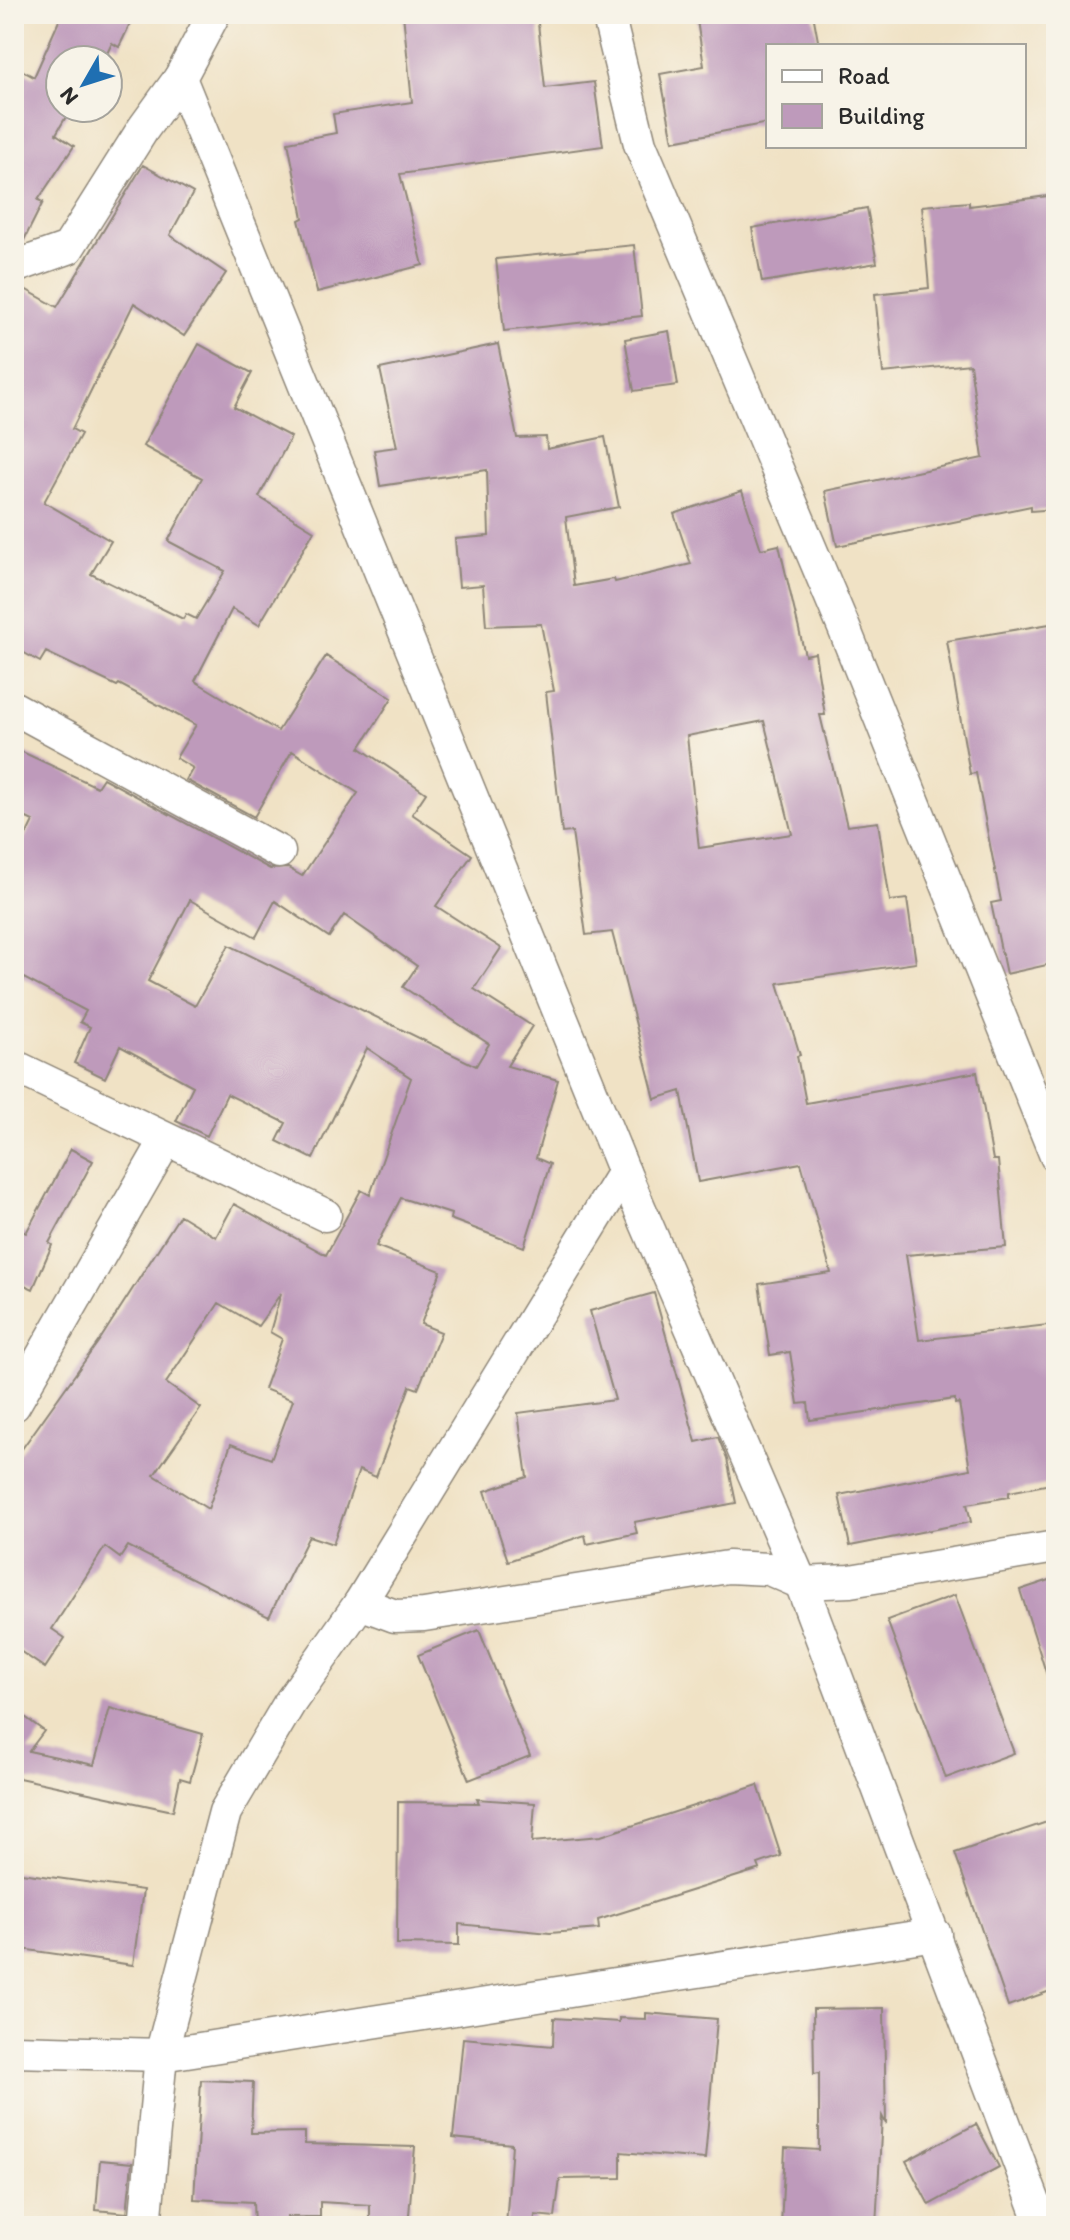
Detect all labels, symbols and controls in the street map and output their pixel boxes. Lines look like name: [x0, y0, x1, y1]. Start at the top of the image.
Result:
north arrow: [44, 44, 124, 124]
legend: [766, 44, 1026, 148]
text: Road: [838, 61, 890, 90]
text: N: [54, 82, 84, 111]
text: Building: [838, 101, 925, 130]

